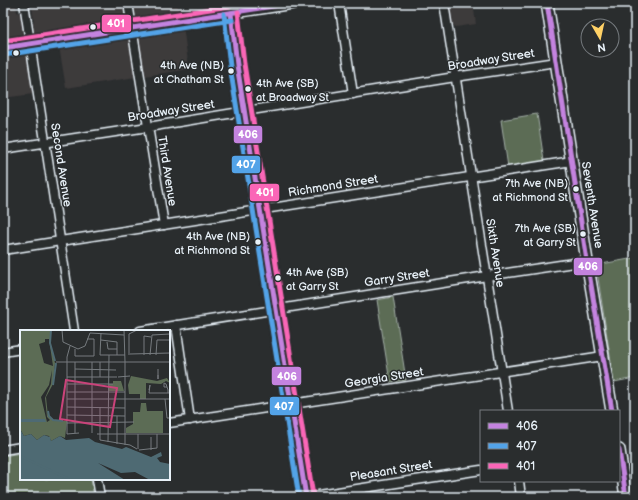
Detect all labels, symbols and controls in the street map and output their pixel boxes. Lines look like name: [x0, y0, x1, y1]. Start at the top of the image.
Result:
line badge: 401: [101, 14, 132, 33]
text: 401: [107, 17, 125, 30]
north arrow: [580, 18, 620, 58]
unlabelled marker: [88, 22, 98, 32]
text: N: [596, 40, 607, 54]
street label: Broadway Street: [447, 46, 536, 74]
unlabelled marker: [11, 48, 21, 58]
place label: 4th Ave (NB) at Chatham St: [154, 59, 225, 86]
marker: 4th Ave (NB) at Chatham St: [226, 66, 236, 76]
place label: 4th Ave (SB) at Broadway St: [256, 77, 329, 104]
marker: 4th Ave (SB) at Broadway St: [243, 84, 253, 94]
street label: Broadway Street: [127, 97, 216, 125]
street label: Second Avenue: [47, 122, 75, 208]
line badge: 406: [233, 125, 263, 144]
text: 406: [238, 128, 258, 141]
street label: Third Avenue: [154, 135, 180, 207]
line badge: 407: [231, 155, 261, 174]
text: 407: [236, 158, 256, 171]
street label: Seventh Avenue: [578, 161, 606, 249]
street label: Richmond Street: [287, 171, 379, 201]
place label: 7th Ave (NB) at Richmond St: [492, 177, 569, 204]
line badge: 401: [249, 183, 280, 202]
marker: 7th Ave (NB) at Richmond St: [571, 184, 581, 194]
text: 401: [256, 186, 274, 199]
street label: Sixth Avenue: [482, 217, 508, 289]
place label: 7th Ave (SB) at Garry St: [515, 222, 577, 249]
marker: 7th Ave (SB) at Garry St: [578, 229, 588, 239]
place label: 4th Ave (NB) at Richmond St: [174, 230, 251, 257]
marker: 4th Ave (NB) at Richmond St: [253, 237, 263, 247]
line badge: 406: [573, 257, 603, 276]
text: 406: [578, 260, 598, 273]
street label: Garry Street: [363, 265, 431, 291]
place label: 4th Ave (SB) at Garry St: [286, 266, 348, 293]
marker: 4th Ave (SB) at Garry St: [273, 273, 283, 283]
inset map: [20, 330, 170, 480]
street label: Georgia Street: [344, 364, 425, 392]
line badge: 406: [271, 366, 302, 386]
text: 406: [277, 370, 297, 383]
line badge: 407: [269, 396, 300, 416]
text: 407: [274, 400, 294, 413]
legend: [480, 410, 620, 482]
text: 406: [516, 419, 538, 434]
text: 407: [516, 439, 536, 454]
street label: Pleasant Street: [349, 457, 434, 485]
text: 401: [516, 459, 535, 474]

